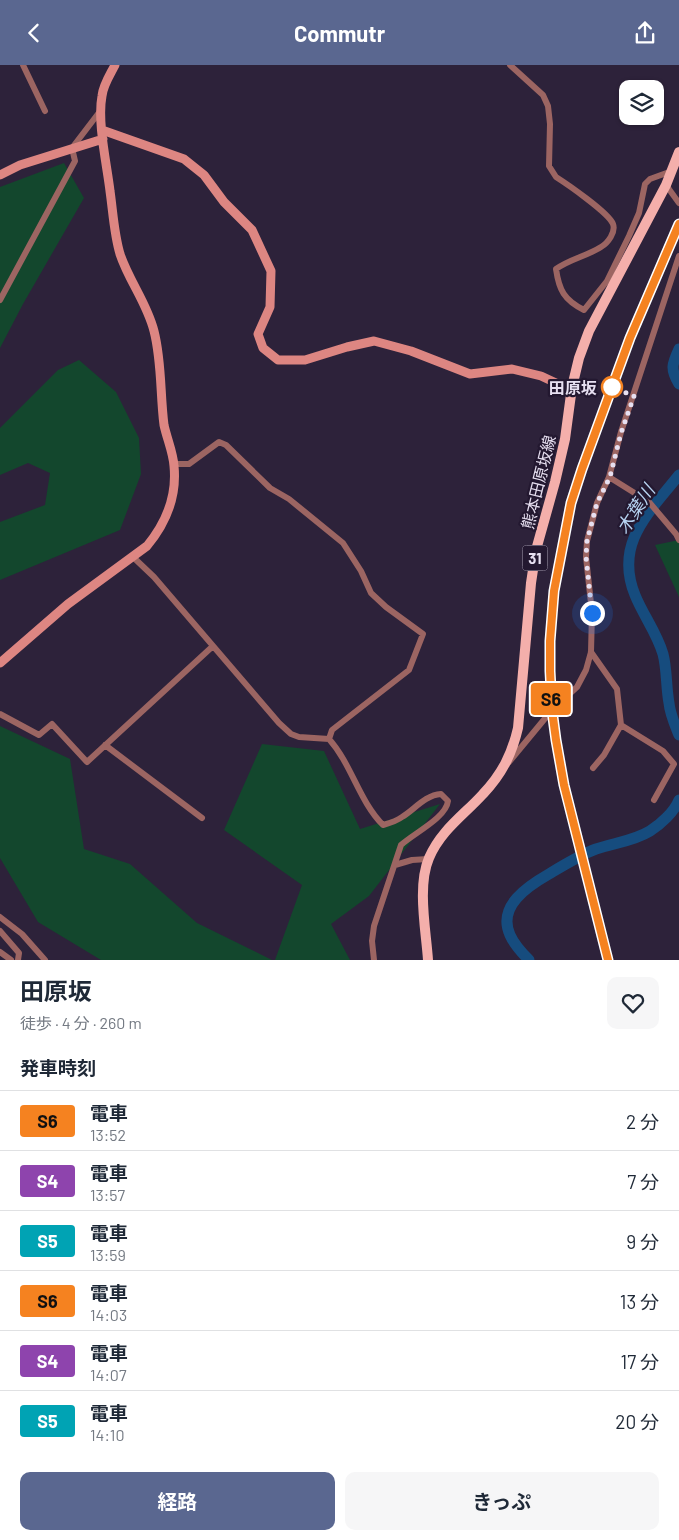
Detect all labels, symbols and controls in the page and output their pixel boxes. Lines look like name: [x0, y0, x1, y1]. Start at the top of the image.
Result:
icon: back: [20, 19, 48, 47]
icon: share: [631, 19, 659, 47]
text: Commutr: [294, 20, 385, 46]
map controls: [619, 80, 664, 125]
button: layers: [619, 80, 664, 125]
marker: 田原坂: [601, 376, 623, 398]
place label: 田原坂: [549, 378, 597, 397]
street label: 熊本田原坂線: [517, 433, 559, 531]
water label: 木葉川: [611, 479, 660, 538]
road number: 31: [522, 545, 548, 571]
your location: [580, 601, 605, 626]
line badge: S6: [528, 683, 574, 715]
text: S6: [541, 688, 561, 710]
text: 田原坂: [20, 976, 92, 1005]
button: heart: [607, 977, 659, 1029]
text: 徒歩 · 4 分 · 260 m: [20, 1013, 142, 1032]
text: 発車時刻: [20, 1056, 96, 1079]
text: 電車: [90, 1101, 128, 1124]
text: S6: [37, 1110, 58, 1132]
text: 2 分: [626, 1110, 659, 1133]
text: 13:52: [90, 1125, 126, 1144]
text: 電車: [90, 1161, 128, 1184]
text: S4: [37, 1170, 58, 1192]
text: 7 分: [627, 1170, 659, 1193]
text: 13:57: [90, 1185, 125, 1204]
text: 電車: [90, 1221, 128, 1244]
text: S5: [37, 1230, 58, 1252]
text: 9 分: [626, 1230, 659, 1253]
text: 13:59: [90, 1245, 126, 1264]
text: 電車: [90, 1281, 128, 1304]
text: S6: [37, 1290, 58, 1312]
text: 13 分: [620, 1290, 659, 1313]
text: 14:03: [90, 1305, 127, 1324]
text: 電車: [90, 1341, 128, 1364]
text: S4: [37, 1350, 58, 1372]
text: 17 分: [621, 1350, 659, 1373]
text: 14:07: [90, 1365, 126, 1384]
text: 電車: [90, 1401, 128, 1424]
text: S5: [37, 1410, 58, 1432]
text: 20 分: [615, 1410, 659, 1433]
text: 14:10: [90, 1425, 124, 1444]
button: 経路: [20, 1472, 335, 1530]
button: きっぷ: [345, 1472, 659, 1530]

